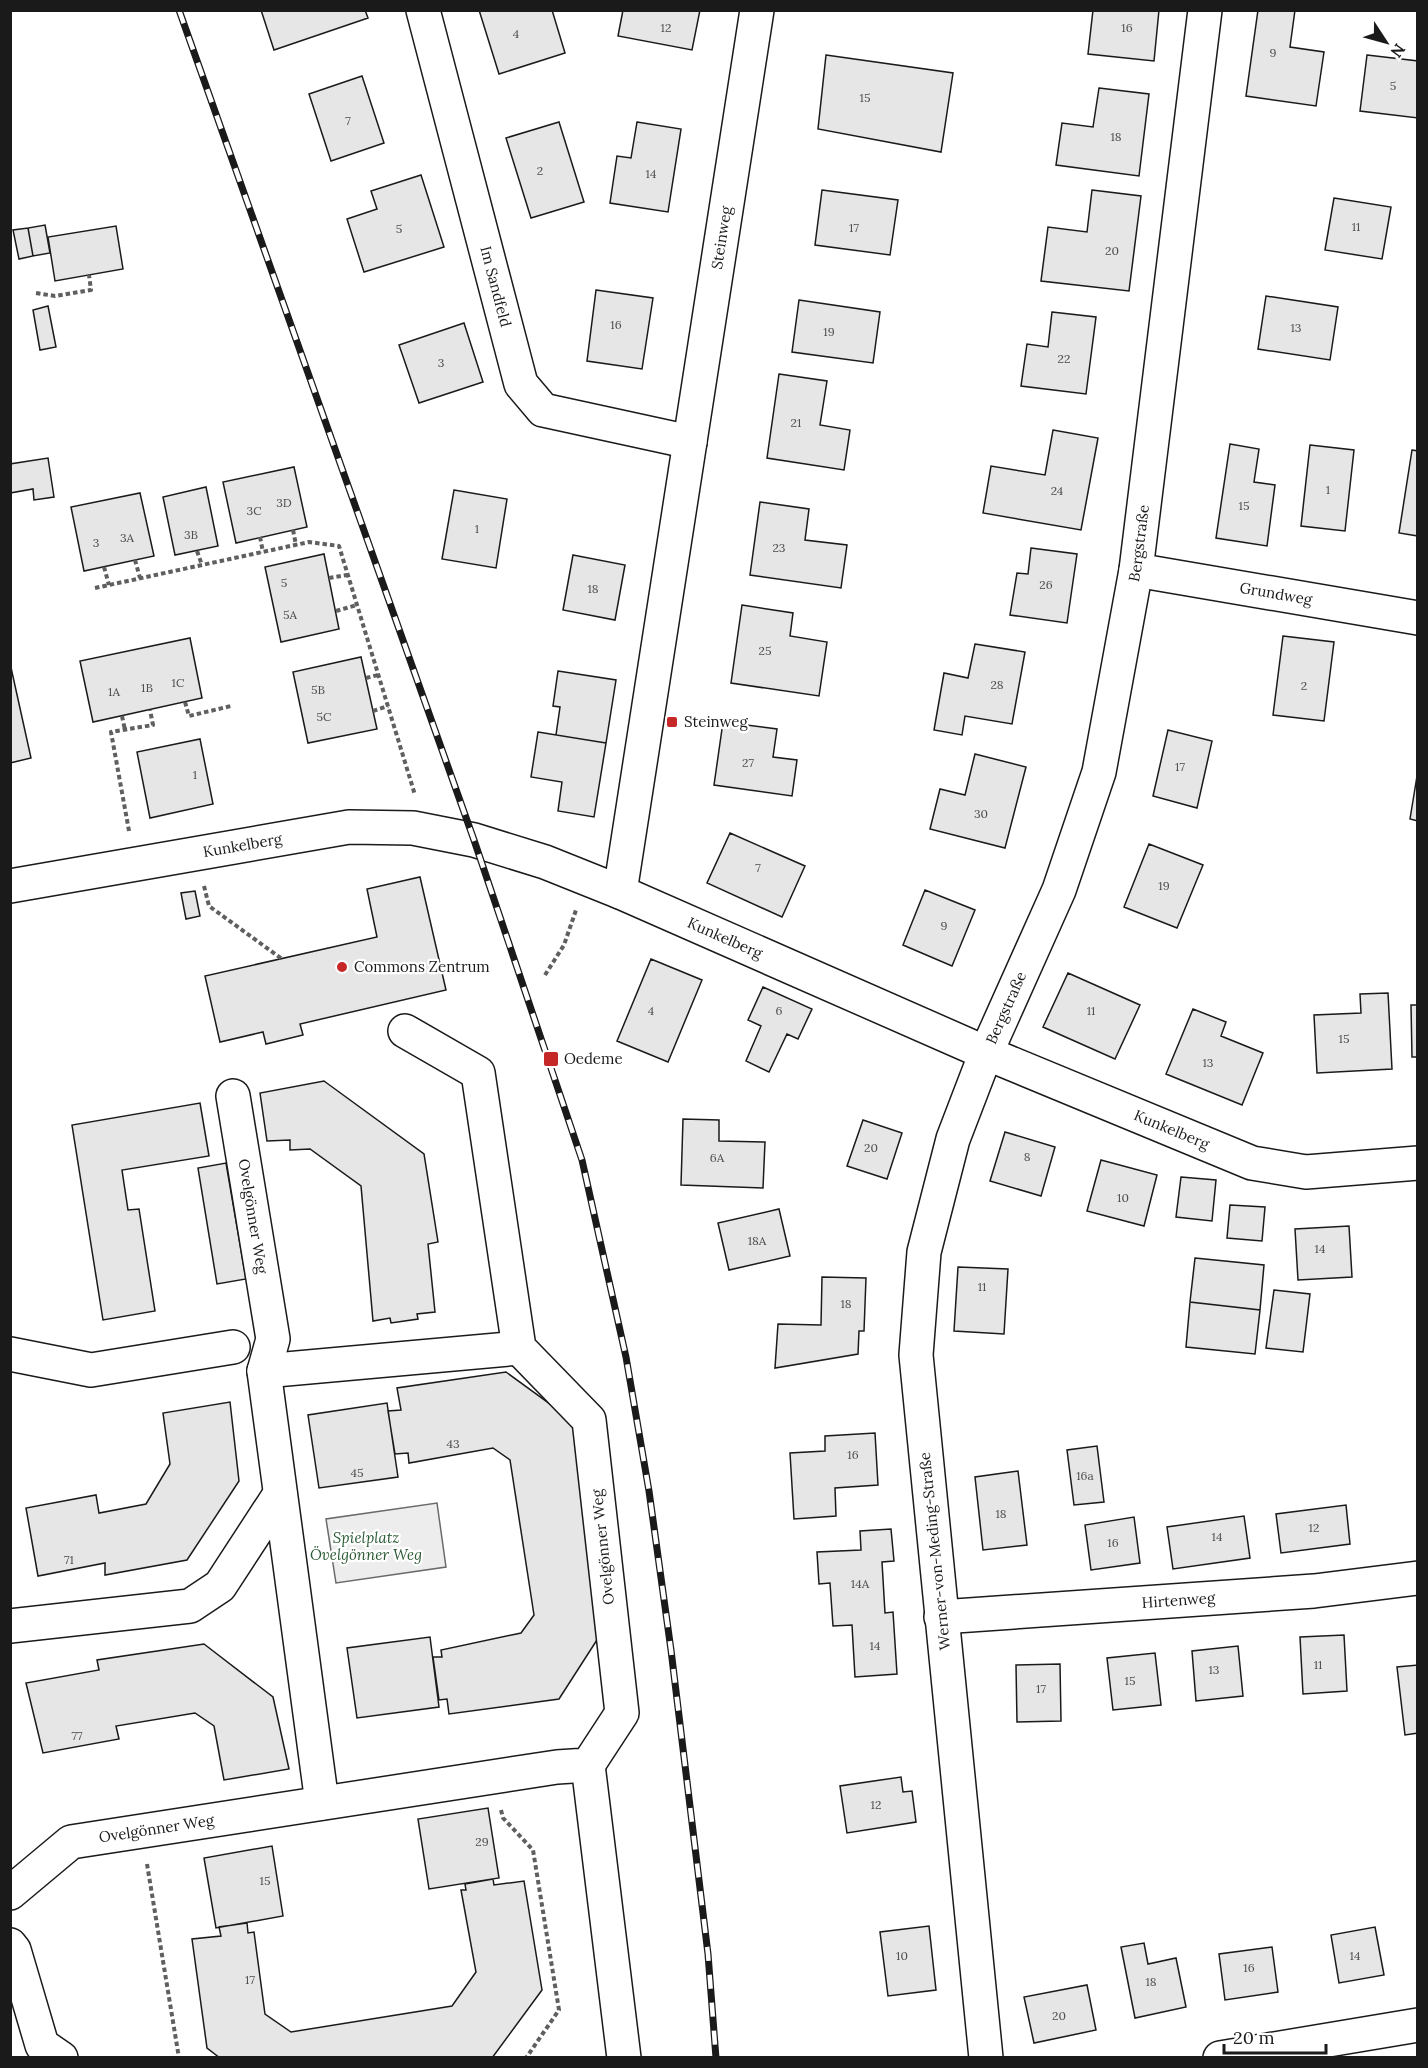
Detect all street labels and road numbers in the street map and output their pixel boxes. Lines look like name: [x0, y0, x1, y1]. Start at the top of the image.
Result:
street label: Steinweg: [707, 204, 736, 271]
street label: Im Sandfeld: [476, 244, 516, 329]
street label: Bergstraße: [1124, 504, 1153, 583]
street label: Grundweg: [1238, 578, 1314, 609]
street label: Kunkelberg: [201, 829, 284, 861]
street label: Kunkelberg: [685, 913, 766, 963]
street label: Bergstraße: [981, 968, 1030, 1047]
street label: Kunkelberg: [1131, 1105, 1213, 1154]
street label: Ovelgönner Weg: [234, 1157, 272, 1276]
street label: Werner-von-Meding-Straße: [915, 1451, 954, 1651]
street label: Ovelgönner Weg: [587, 1488, 618, 1606]
street label: Hirtenweg: [1141, 1588, 1216, 1612]
street label: Ovelgönner Weg: [97, 1810, 216, 1847]

